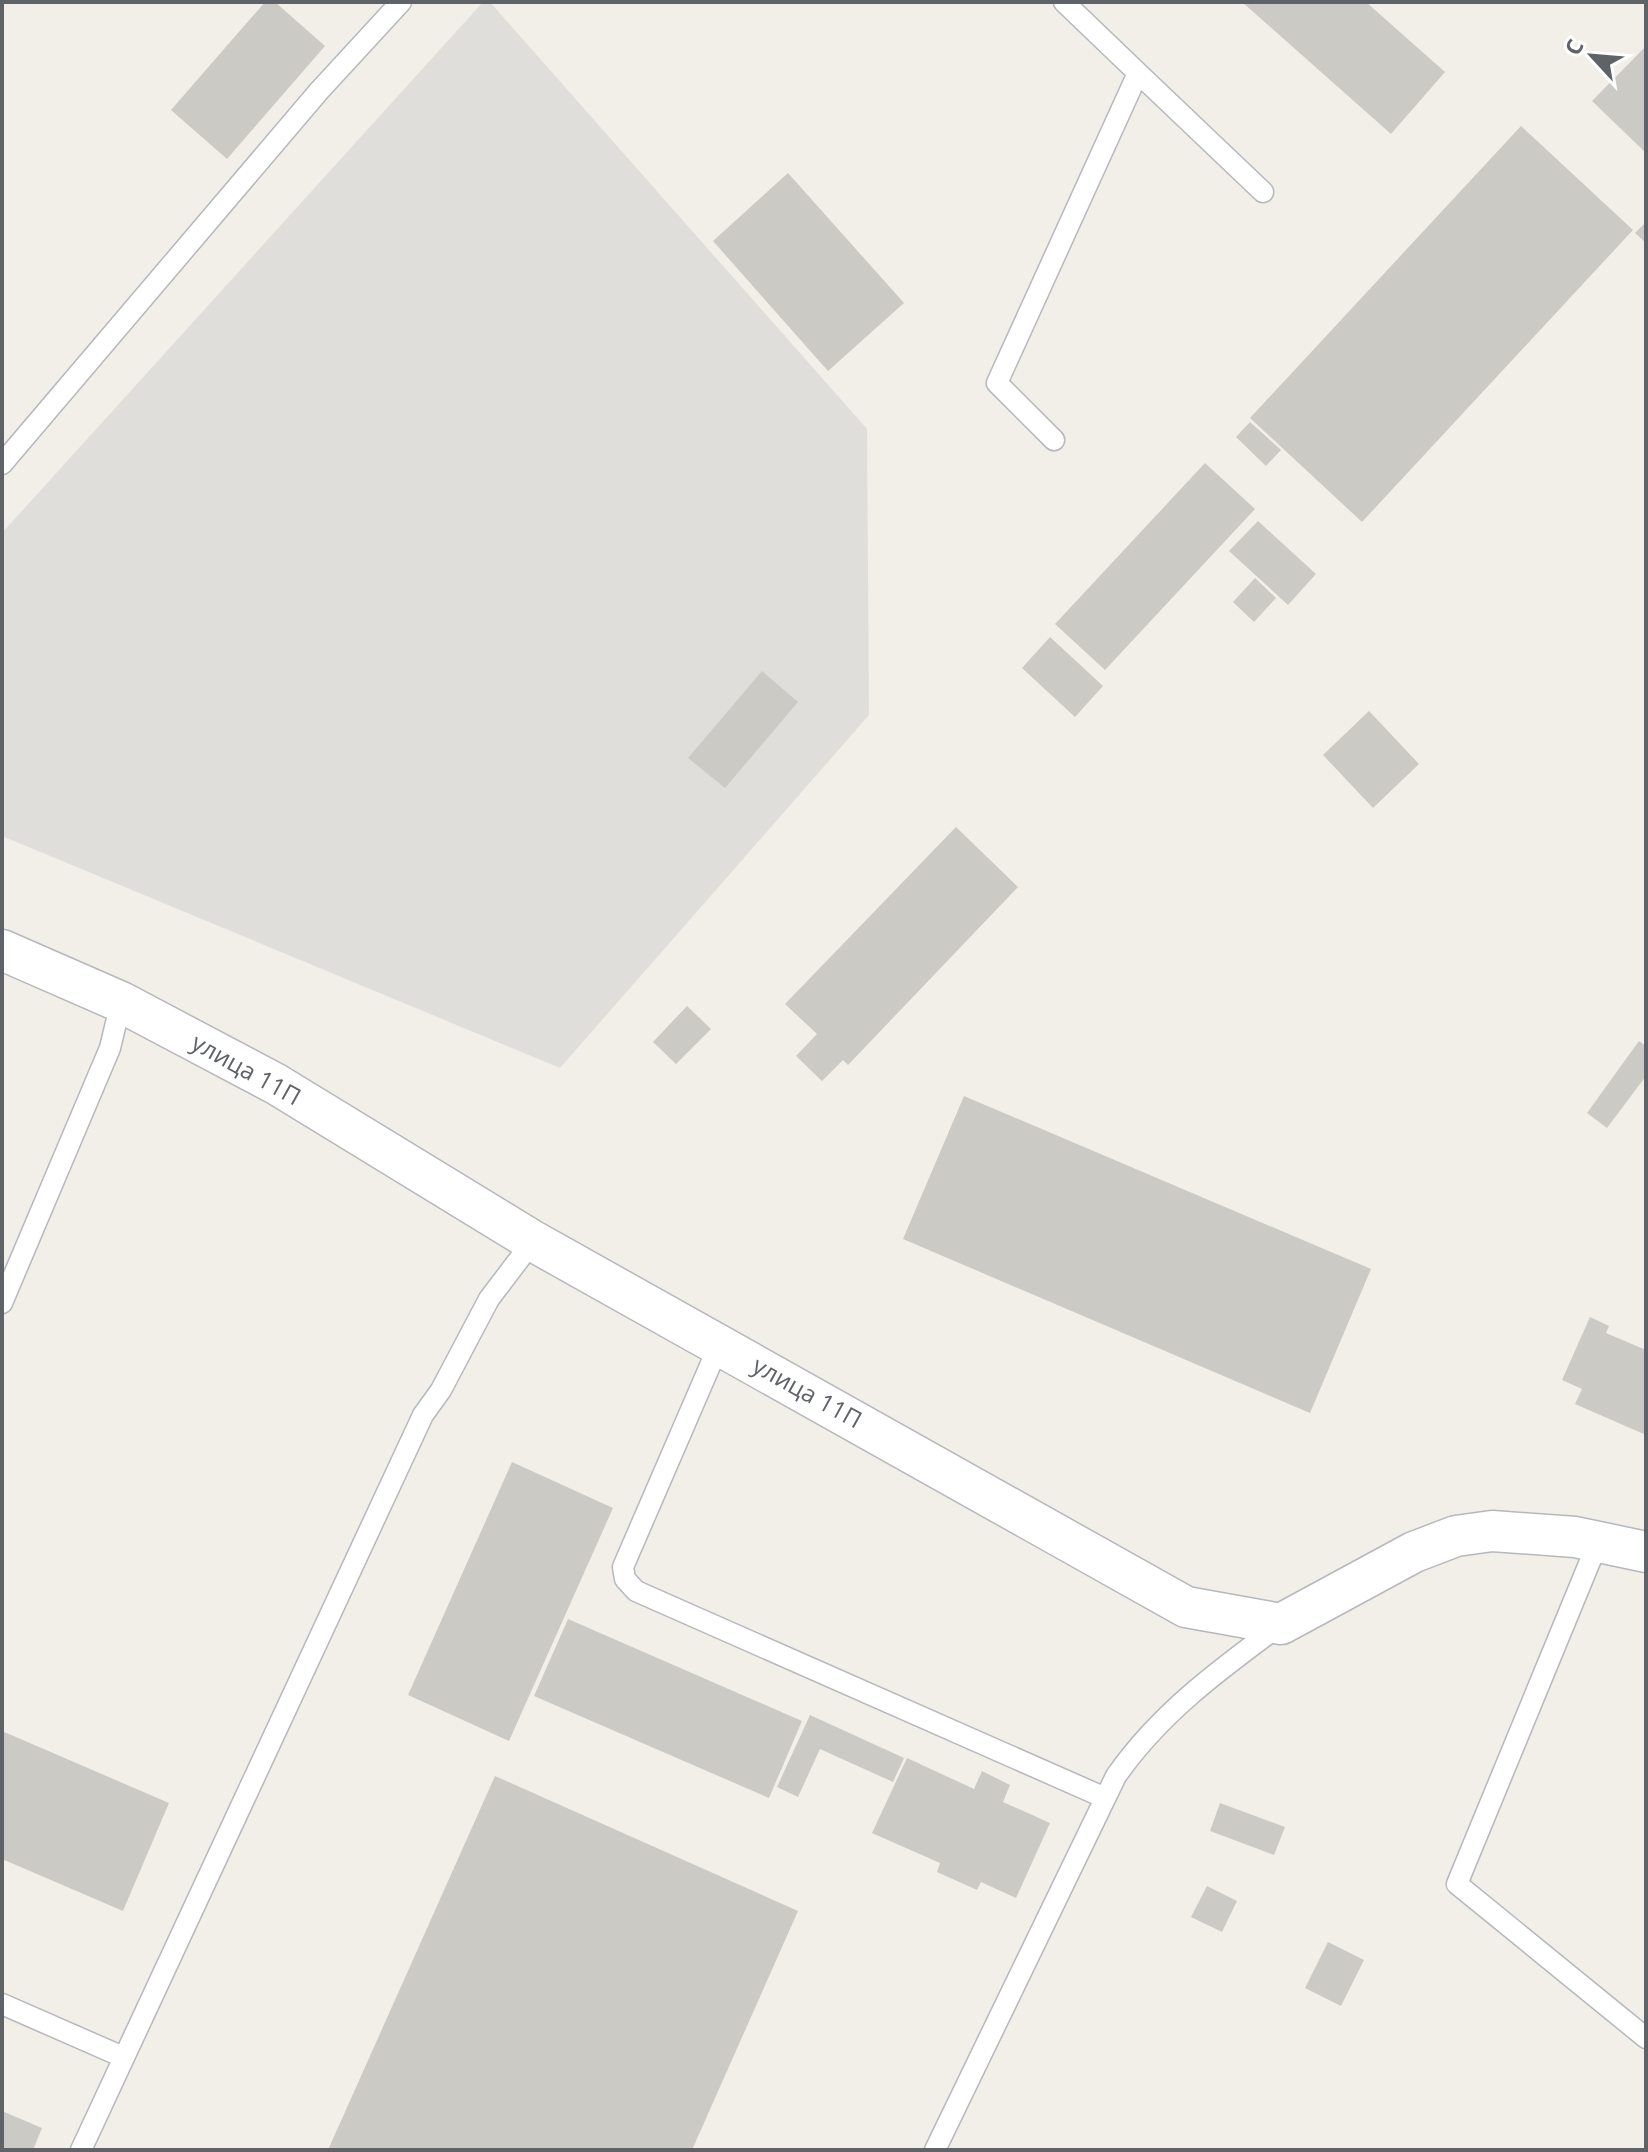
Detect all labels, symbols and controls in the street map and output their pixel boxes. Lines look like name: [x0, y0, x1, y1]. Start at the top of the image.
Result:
north arrow: [1552, 16, 1632, 96]
text: С: [1557, 34, 1590, 60]
street label: улица 11П: [186, 1025, 307, 1112]
street label: улица 11П: [747, 1348, 868, 1435]

